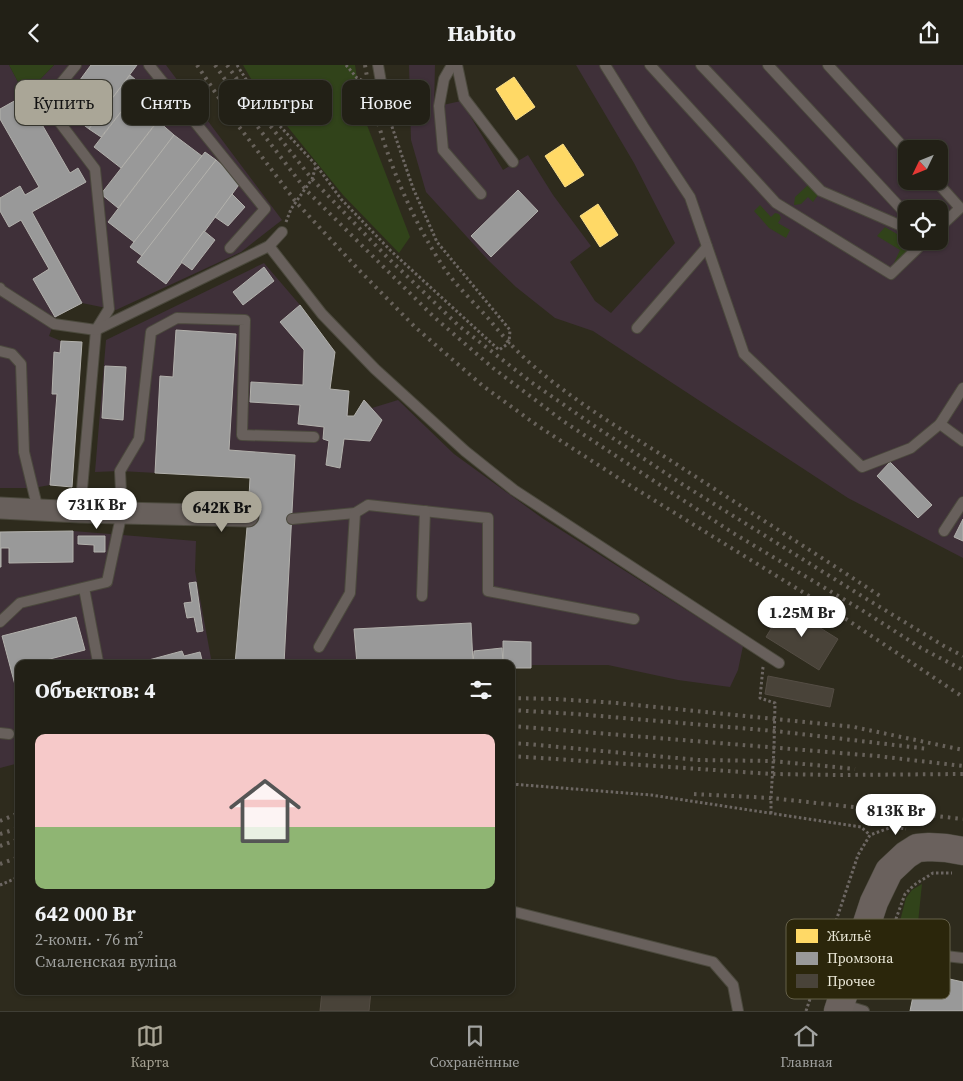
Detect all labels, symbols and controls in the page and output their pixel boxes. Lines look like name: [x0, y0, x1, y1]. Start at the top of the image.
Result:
text: Habito: [447, 18, 516, 48]
icon: back: [20, 19, 48, 47]
icon: share: [915, 19, 943, 47]
chip: Купить: [15, 80, 112, 125]
chip: Снять: [122, 80, 209, 125]
chip: Фильтры: [219, 80, 332, 125]
chip: Новое: [342, 80, 430, 125]
north arrow: [898, 140, 948, 190]
map controls: [898, 140, 948, 250]
button: locate: [898, 200, 948, 250]
pin: 731K Br: [51, 487, 143, 530]
pin: 642K Br: [176, 491, 268, 533]
text: 731K Br: [68, 493, 126, 515]
text: 642K Br: [193, 496, 251, 518]
pin: 1.25M Br: [750, 595, 854, 638]
text: 1.25M Br: [769, 601, 835, 623]
text: Объектов: 4: [35, 676, 156, 705]
icon: filters: [467, 676, 495, 704]
icon: home: [220, 766, 310, 856]
pin: 813K Br: [850, 793, 942, 836]
text: 813K Br: [867, 799, 925, 821]
text: 642 000 Br: [35, 899, 136, 928]
legend: [786, 919, 950, 999]
text: Жильё: [827, 926, 871, 946]
text: 2-комн. · 76 m²: [35, 928, 143, 950]
text: Промзона: [827, 948, 894, 968]
text: Смаленская вуліца: [35, 950, 177, 972]
text: Прочее: [827, 971, 875, 991]
tab: Карта: [130, 1022, 169, 1072]
tab: Сохранённые: [430, 1022, 519, 1072]
tab: Главная: [780, 1022, 833, 1072]

